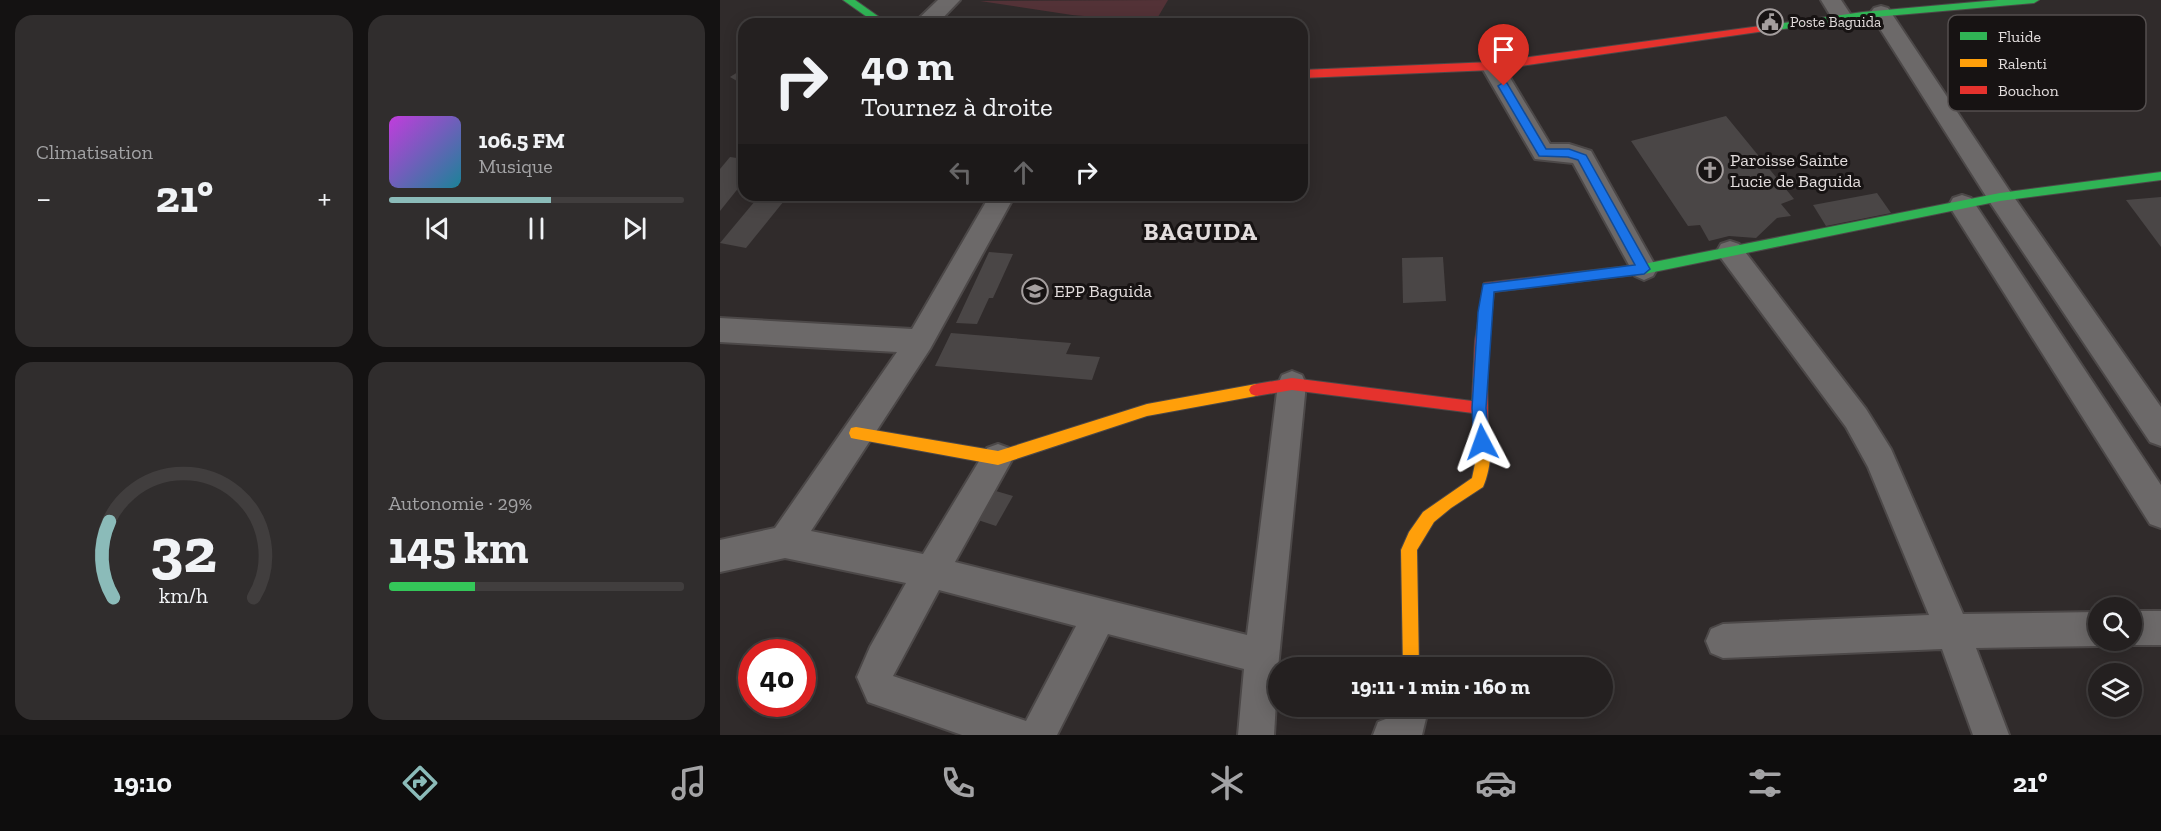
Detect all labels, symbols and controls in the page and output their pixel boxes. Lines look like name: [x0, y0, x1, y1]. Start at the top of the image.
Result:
public building icon: Poste Baguida: [1755, 7, 1785, 37]
place label: Poste Baguida: [1790, 13, 1881, 31]
legend: [1948, 15, 2146, 111]
pin: [1478, 24, 1529, 86]
text: Fluide: [1998, 27, 2041, 46]
icon: arrive: [1487, 33, 1520, 66]
text: 40 m: [861, 40, 954, 91]
icon: right: [762, 42, 840, 120]
text: Ralenti: [1998, 54, 2047, 73]
text: Bouchon: [1998, 81, 2059, 100]
text: Tournez à droite: [861, 91, 1053, 123]
text: 106.5 FM: [479, 127, 565, 154]
text: Climatisation: [36, 140, 153, 164]
place label: Paroisse Sainte Lucie de Baguida: [1730, 149, 1862, 192]
text: Musique: [479, 154, 553, 178]
church icon: Paroisse Sainte Lucie de Baguida: [1695, 155, 1725, 185]
icon: left: [944, 156, 977, 189]
icon: ahead: [1007, 156, 1040, 189]
icon: right: [1070, 156, 1103, 189]
text: 21°: [156, 170, 213, 224]
text: −: [36, 178, 51, 217]
text: +: [318, 178, 332, 217]
icon: previous: [421, 212, 454, 245]
icon: pause: [520, 212, 553, 245]
icon: next: [618, 212, 651, 245]
district label: BAGUIDA: [1143, 217, 1259, 246]
school or university icon: EPP Baguida: [1020, 276, 1050, 306]
place label: EPP Baguida: [1054, 280, 1152, 302]
position arrow: [1450, 410, 1514, 474]
text: Autonomie · 29%: [389, 491, 532, 515]
text: 32: [150, 513, 217, 588]
text: 145 km: [389, 521, 529, 575]
text: km/h: [159, 583, 208, 608]
map controls: [2088, 597, 2142, 717]
button: search: [2088, 597, 2142, 651]
speed limit sign: 40: [738, 639, 816, 717]
button: layers: [2088, 663, 2142, 717]
text: 19:11 · 1 min · 160 m: [1351, 673, 1530, 700]
icon: directions: [399, 762, 441, 804]
icon: music: [668, 762, 710, 804]
icon: phone: [937, 762, 979, 804]
icon: climate: [1206, 762, 1248, 804]
icon: car: [1475, 762, 1517, 804]
icon: filters: [1744, 762, 1786, 804]
text: 19:10: [113, 767, 172, 799]
text: 21°: [2013, 767, 2047, 799]

